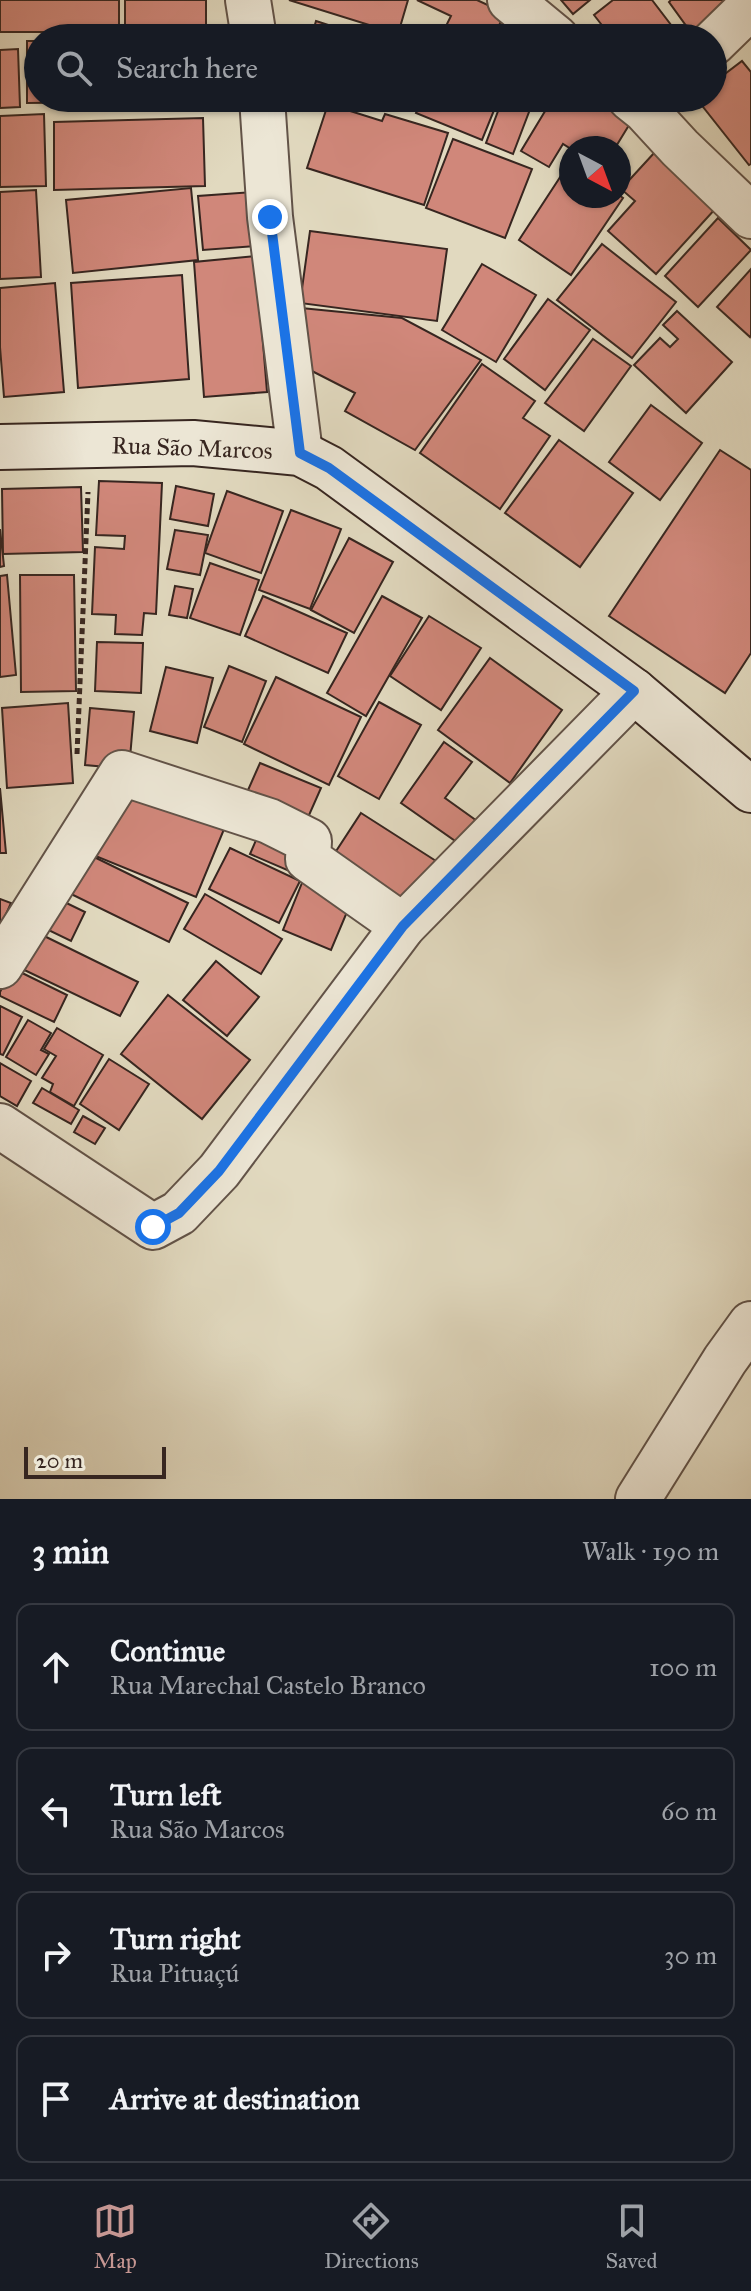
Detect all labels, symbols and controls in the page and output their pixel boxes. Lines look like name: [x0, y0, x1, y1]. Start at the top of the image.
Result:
search box: [24, 24, 727, 112]
icon: search: [52, 46, 96, 90]
text: Search here: [116, 50, 258, 86]
north arrow: [559, 136, 631, 208]
route end: [252, 199, 288, 235]
street label: Rua São Marcos: [111, 430, 273, 466]
route start: [135, 1209, 171, 1245]
scale bar: [24, 1443, 166, 1479]
text: 20 m: [36, 1447, 83, 1474]
text: 3 min: [32, 1531, 109, 1572]
text: Walk · 190 m: [582, 1535, 719, 1567]
text: Continue: [110, 1633, 225, 1669]
icon: ahead: [34, 1645, 78, 1689]
text: 100 m: [649, 1651, 717, 1683]
text: Rua Marechal Castelo Branco: [110, 1669, 426, 1701]
text: Turn left: [110, 1777, 221, 1813]
icon: left: [34, 1789, 78, 1833]
text: 60 m: [661, 1795, 717, 1827]
text: Rua São Marcos: [110, 1813, 285, 1845]
text: Turn right: [110, 1921, 241, 1957]
icon: right: [34, 1933, 78, 1977]
text: 30 m: [664, 1939, 717, 1971]
text: Rua Pituaçú: [110, 1957, 239, 1989]
icon: arrive: [34, 2077, 78, 2121]
text: Arrive at destination: [110, 2081, 360, 2117]
tab: Map: [93, 2199, 137, 2274]
tab: Directions: [324, 2199, 419, 2274]
tab: Saved: [605, 2199, 658, 2274]

